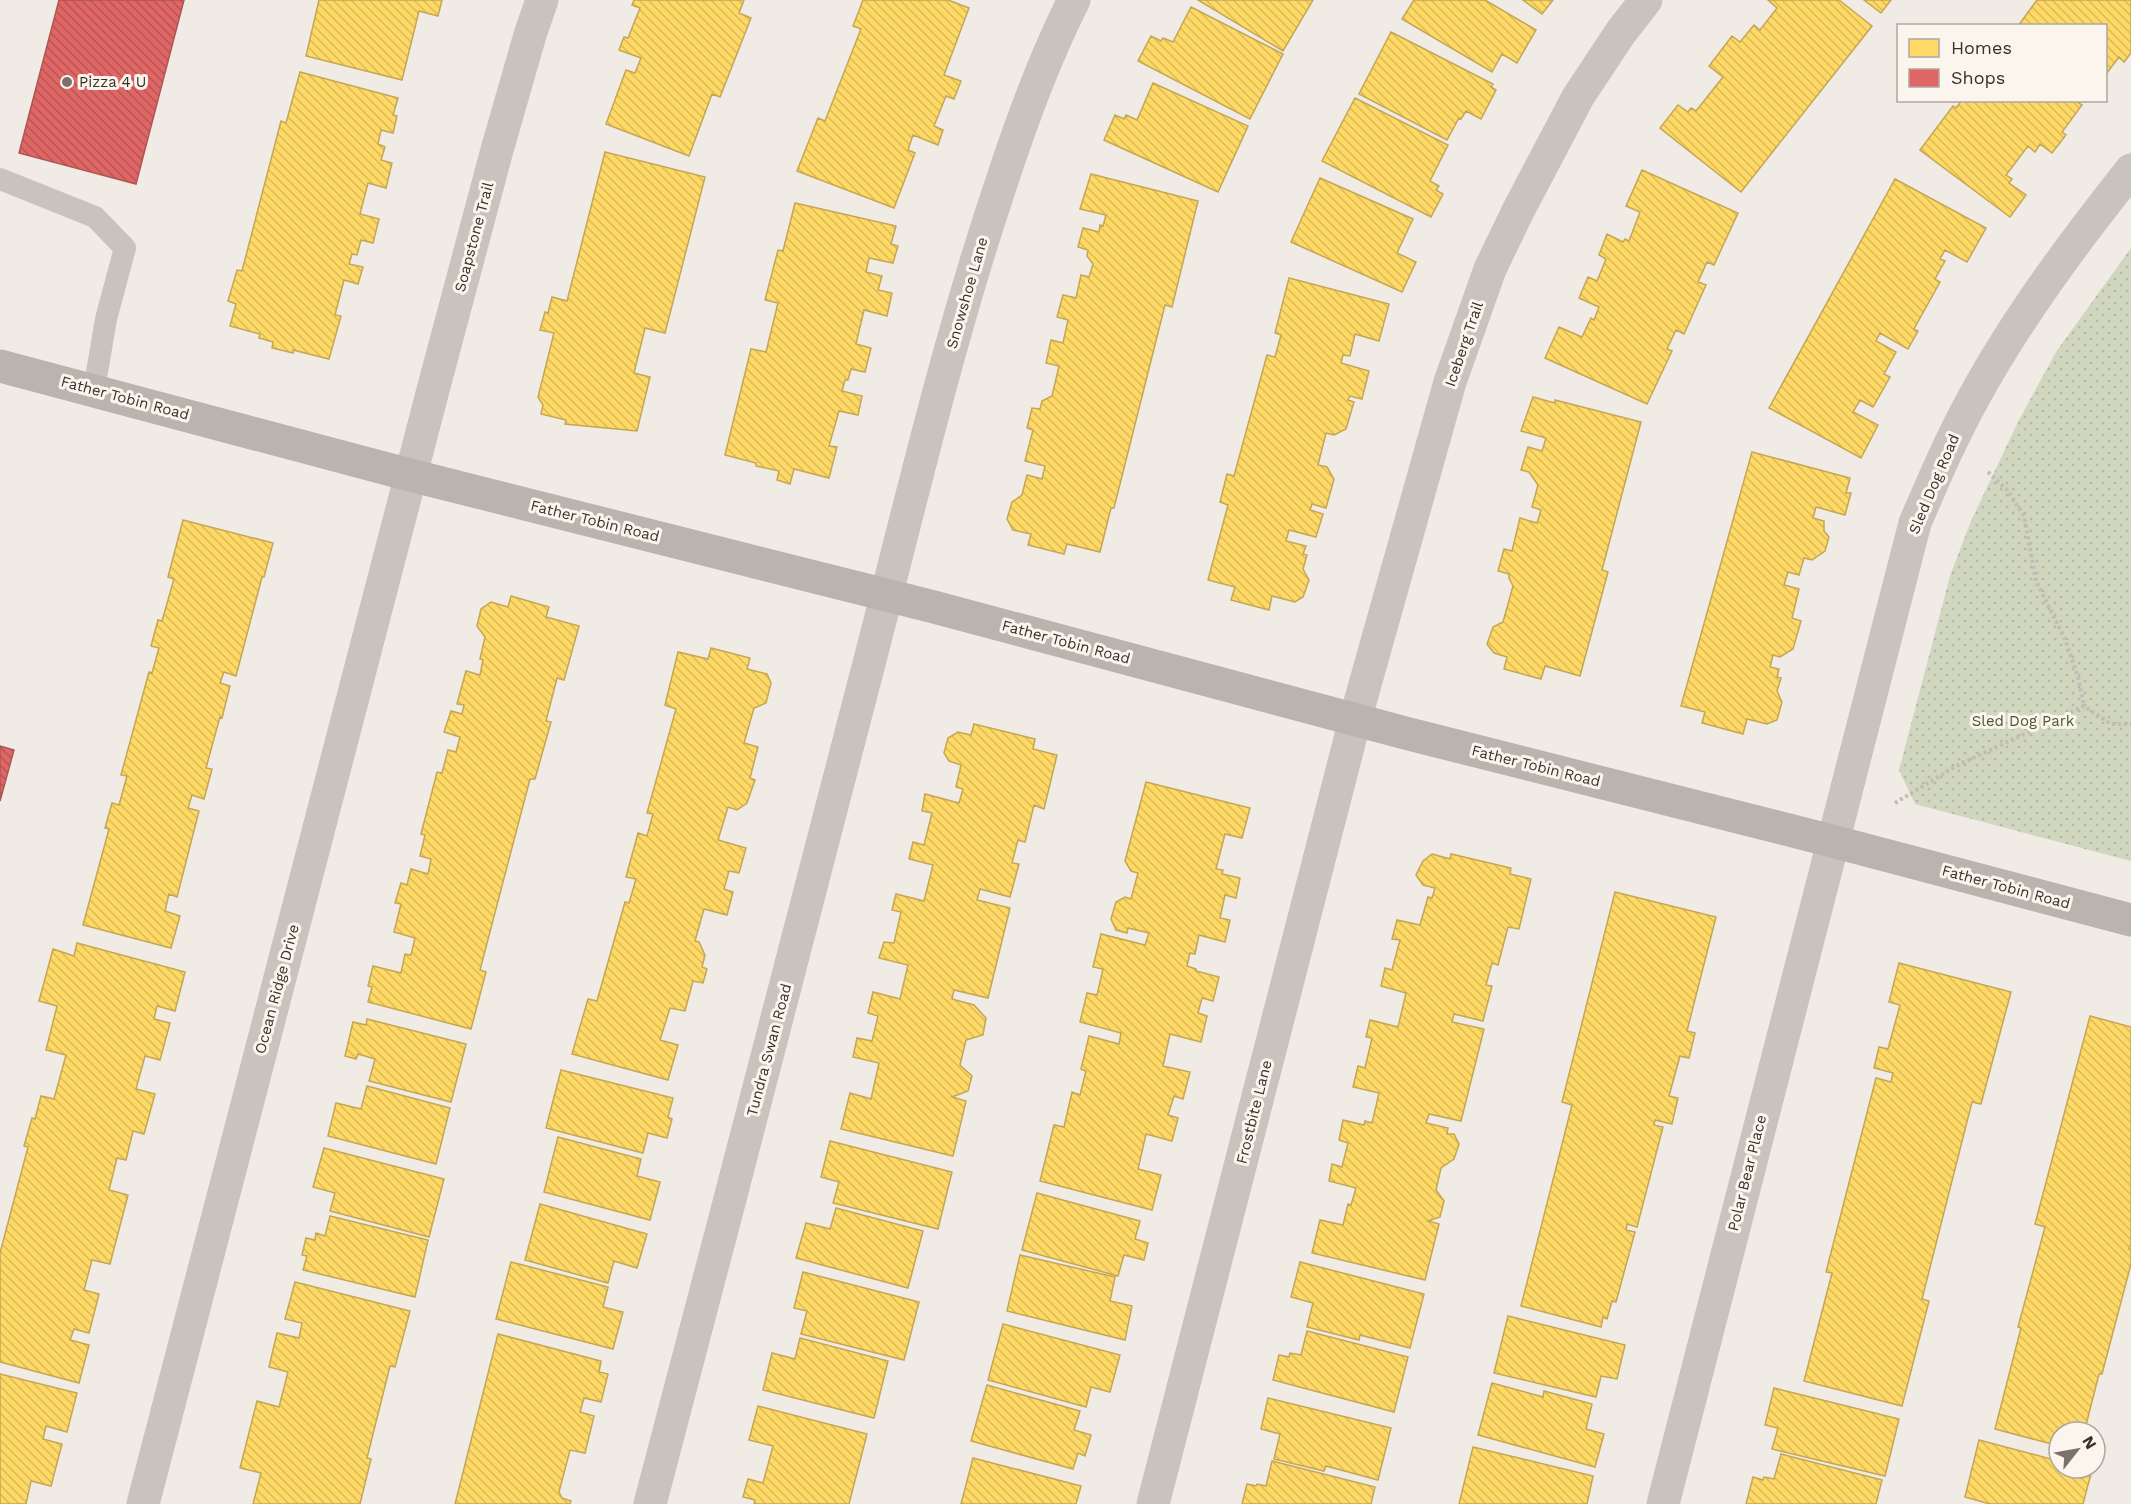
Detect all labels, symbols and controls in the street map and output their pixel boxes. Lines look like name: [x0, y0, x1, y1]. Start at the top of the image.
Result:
legend: [1897, 24, 2107, 102]
text: Homes: [1951, 37, 2012, 58]
text: Shops: [1951, 67, 2005, 88]
place label: Pizza 4 U: [79, 73, 146, 91]
marker: Pizza 4 U: [60, 75, 74, 89]
street label: Soapstone Trail: [451, 180, 497, 294]
street label: Snowshoe Lane: [942, 235, 992, 351]
street label: Iceberg Trail: [1441, 299, 1487, 389]
street label: Father Tobin Road: [59, 372, 191, 424]
street label: Sled Dog Road: [1905, 431, 1963, 537]
street label: Father Tobin Road: [529, 496, 661, 546]
street label: Father Tobin Road: [1000, 616, 1132, 668]
park label: Sled Dog Park: [1972, 712, 2075, 730]
street label: Father Tobin Road: [1470, 741, 1602, 791]
street label: Father Tobin Road: [1940, 861, 2072, 913]
street label: Ocean Ridge Drive: [251, 922, 303, 1056]
street label: Tundra Swan Road: [743, 982, 795, 1118]
street label: Frostbite Lane: [1232, 1058, 1276, 1166]
street label: Polar Bear Place: [1724, 1113, 1770, 1233]
north arrow: [2047, 1420, 2107, 1480]
text: N: [2078, 1433, 2101, 1453]

